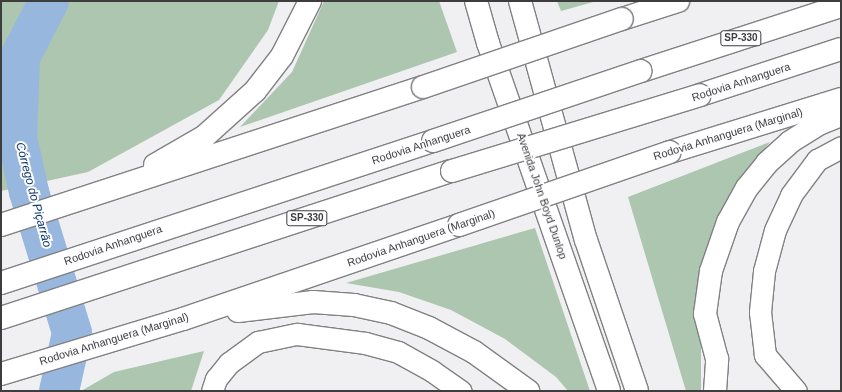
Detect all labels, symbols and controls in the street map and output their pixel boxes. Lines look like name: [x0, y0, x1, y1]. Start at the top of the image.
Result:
road number: SP-330: [720, 30, 762, 46]
street label: Rodovia Anhanguera: [690, 60, 792, 104]
street label: Rodovia Anhanguera (Marginal): [652, 105, 804, 163]
street label: Rodovia Anhanguera: [370, 123, 472, 167]
street label: Avenida John Boyd Dunlop: [514, 131, 570, 261]
water label: Córrego do Piçarrão: [12, 141, 54, 249]
street label: Rodovia Anhanguera (Marginal): [345, 206, 497, 270]
road number: SP-330: [286, 210, 328, 226]
street label: Rodovia Anhanguera: [62, 222, 164, 268]
street label: Rodovia Anhanguera (Marginal): [38, 310, 190, 368]

